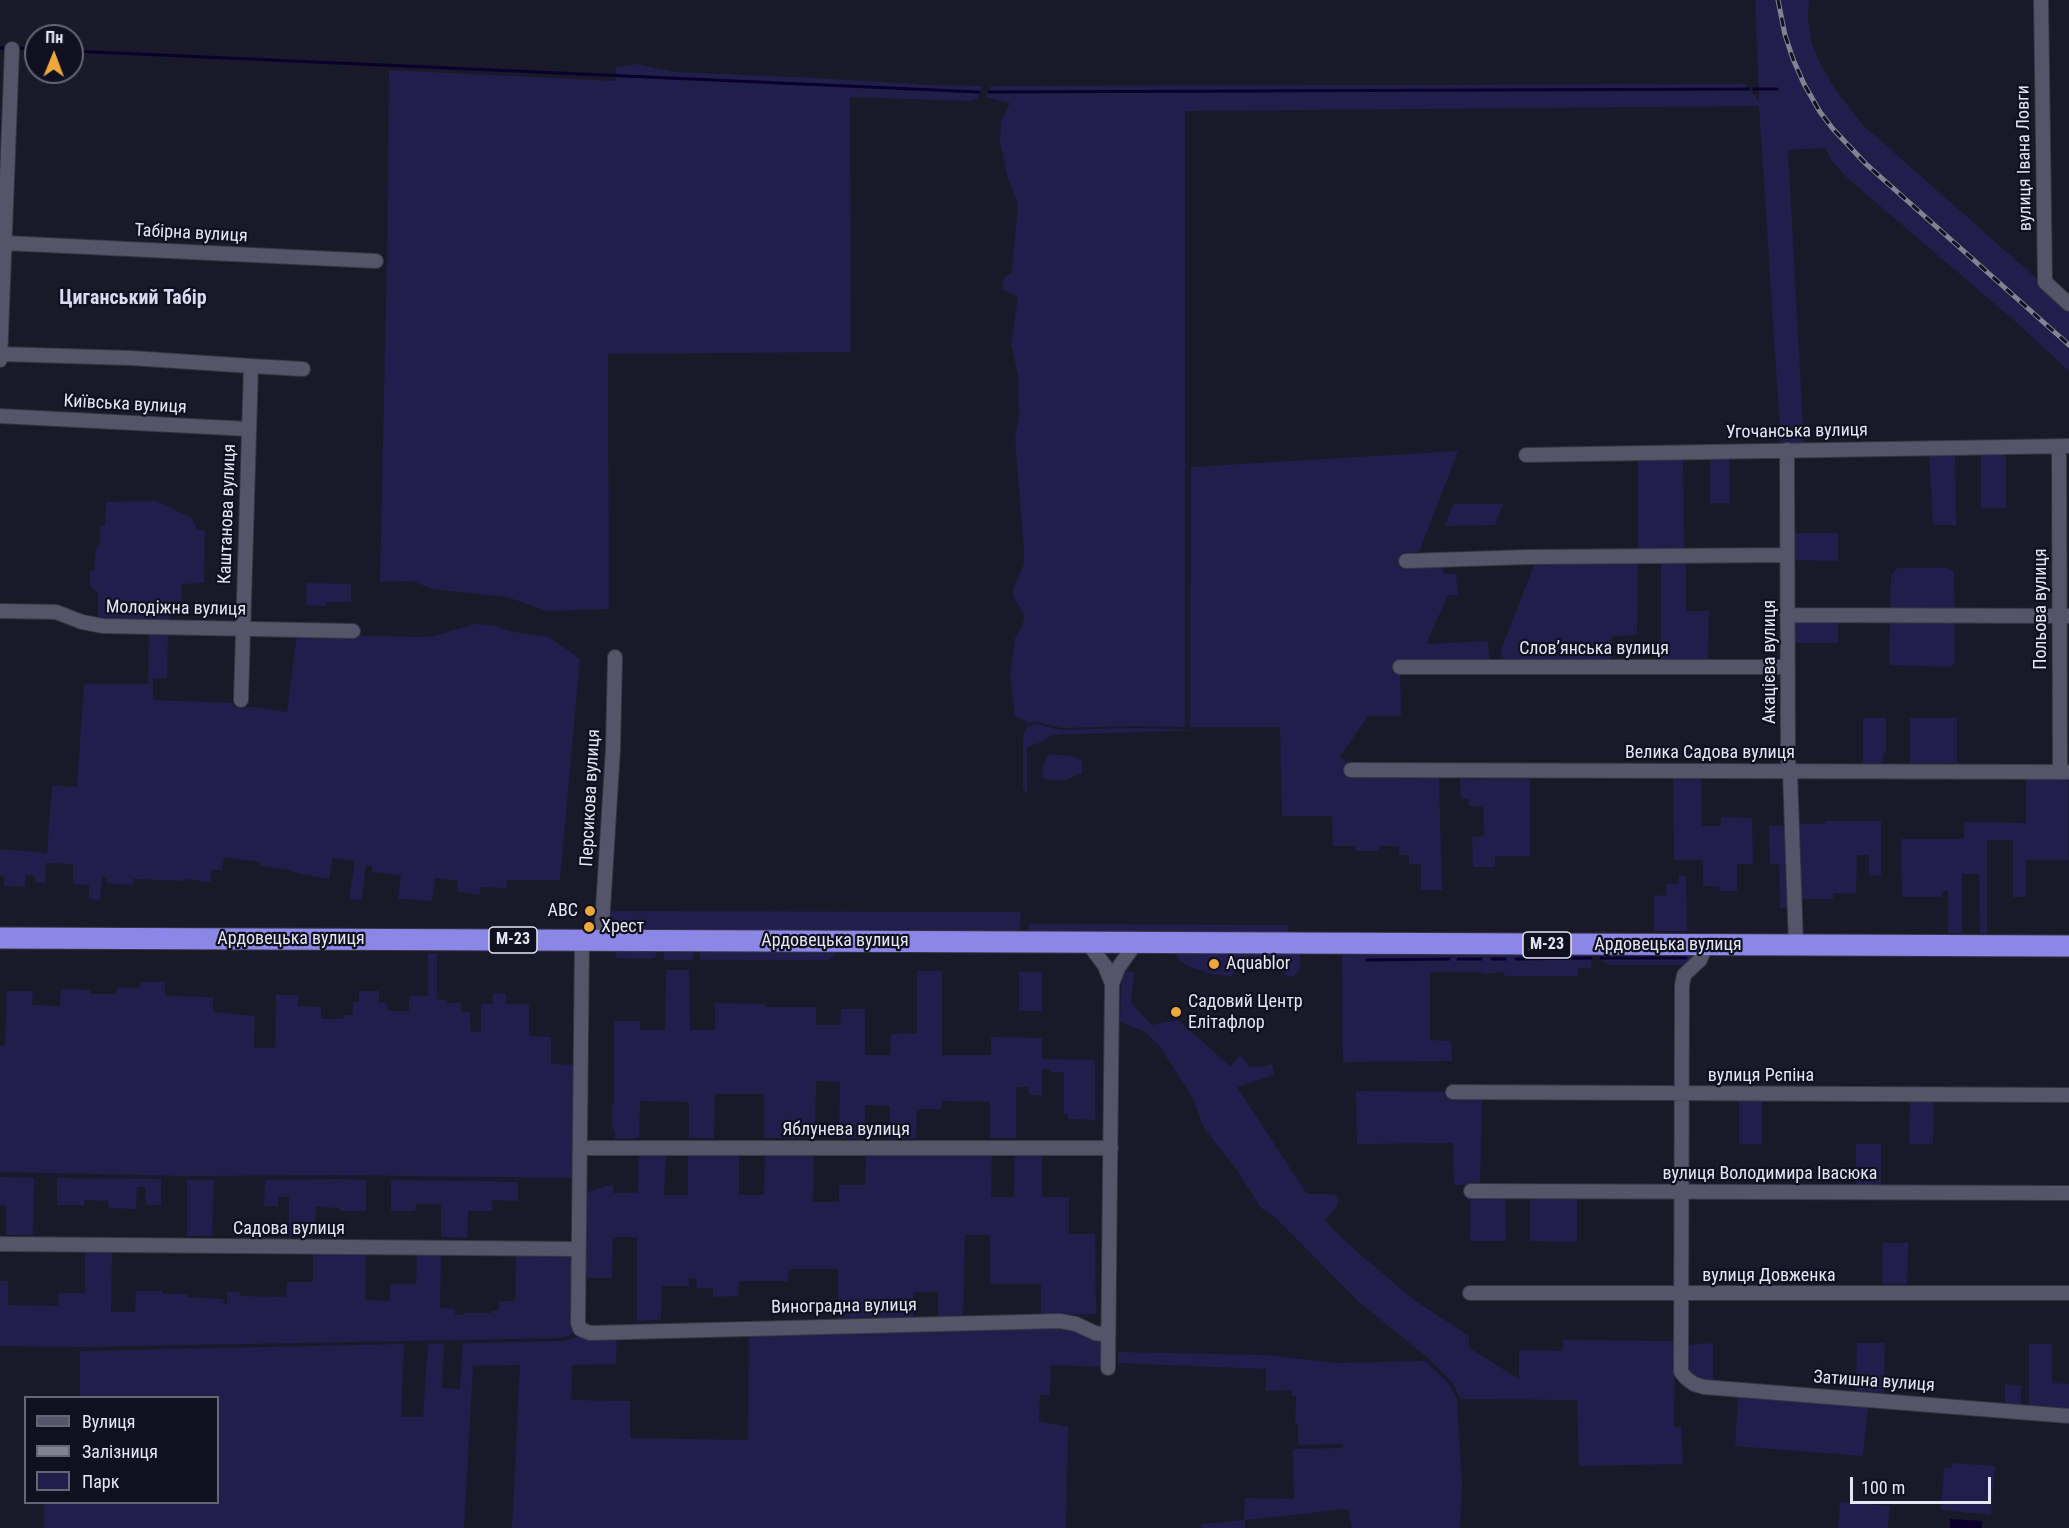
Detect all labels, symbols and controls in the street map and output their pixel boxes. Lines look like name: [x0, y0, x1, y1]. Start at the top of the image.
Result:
north arrow: [24, 24, 84, 84]
text: Пн: [45, 28, 63, 47]
street label: вулиця Івана Ловги: [2013, 85, 2037, 231]
street label: Табірна вулиця: [134, 220, 248, 248]
district label: Циганський Табір: [59, 287, 207, 311]
street label: Київська вулиця: [63, 391, 187, 419]
street label: Угочанська вулиця: [1726, 420, 1868, 444]
street label: Каштанова вулиця: [215, 444, 241, 584]
street label: Польова вулиця: [2030, 548, 2052, 670]
street label: Молодіжна вулиця: [106, 597, 246, 621]
street label: Акацієва вулиця: [1759, 600, 1781, 724]
street label: Словʼянська вулиця: [1519, 638, 1669, 660]
street label: Персикова вулиця: [577, 729, 605, 867]
street label: Велика Садова вулиця: [1625, 742, 1795, 764]
place label: ABC: [548, 900, 578, 922]
marker: ABC: [583, 904, 597, 918]
place label: Хрест: [601, 916, 644, 938]
marker: Хрест: [582, 920, 596, 934]
road number: М-23: [489, 927, 537, 953]
street label: Ардовецька вулиця: [217, 928, 365, 950]
street label: Ардовецька вулиця: [761, 930, 909, 952]
road number: М-23: [1523, 932, 1571, 958]
street label: Ардовецька вулиця: [1594, 934, 1742, 956]
place label: Aquablor: [1226, 953, 1290, 975]
marker: Aquablor: [1207, 957, 1221, 971]
place label: Садовий Центр Елітафлор: [1188, 991, 1303, 1034]
marker: Садовий Центр Елітафлор: [1169, 1005, 1183, 1019]
street label: вулиця Рєпіна: [1708, 1065, 1814, 1087]
street label: Яблунева вулиця: [782, 1119, 910, 1141]
street label: вулиця Володимира Івасюка: [1663, 1163, 1877, 1185]
street label: Садова вулиця: [233, 1218, 345, 1240]
street label: вулиця Довженка: [1702, 1265, 1836, 1287]
street label: Виноградна вулиця: [771, 1295, 917, 1319]
street label: Затишна вулиця: [1812, 1367, 1936, 1397]
legend: [24, 1396, 219, 1504]
text: Вулиця: [82, 1411, 136, 1432]
text: Залізниця: [82, 1441, 158, 1462]
scale bar: [1853, 1465, 1994, 1503]
text: Парк: [82, 1471, 119, 1492]
text: 100 m: [1861, 1477, 1905, 1498]

